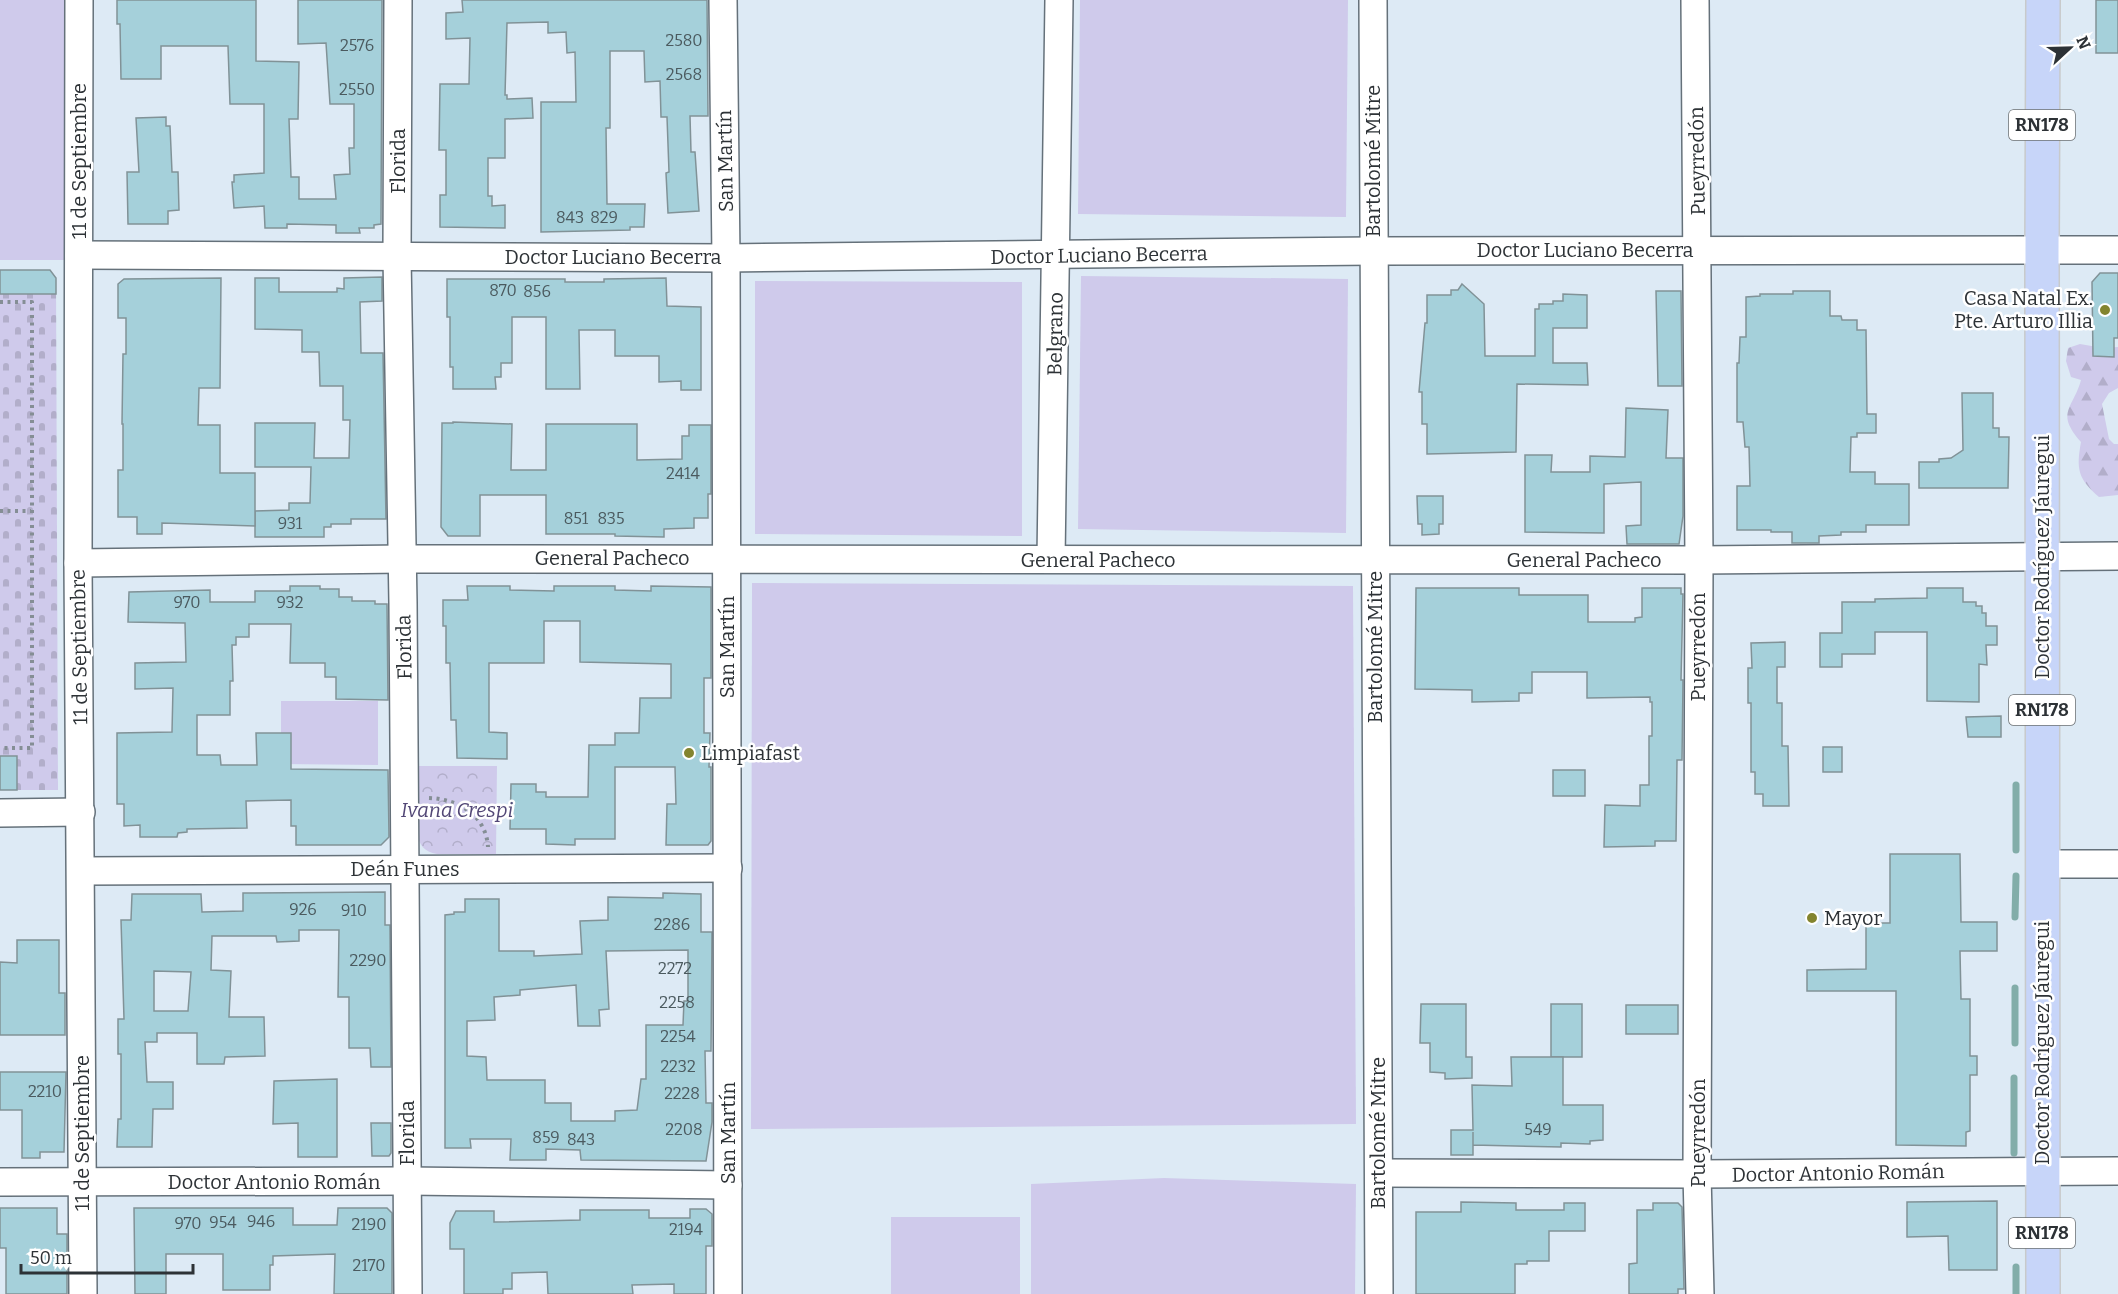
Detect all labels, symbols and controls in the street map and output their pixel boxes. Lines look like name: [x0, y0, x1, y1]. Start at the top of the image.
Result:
north arrow: [2040, 18, 2100, 78]
house number: 2580: [665, 31, 703, 50]
text: N: [2072, 33, 2095, 52]
house number: 2576: [340, 36, 374, 55]
house number: 2568: [666, 65, 702, 84]
house number: 2550: [339, 80, 375, 99]
street label: 11 de Septiembre: [67, 83, 91, 239]
street label: Bartolomé Mitre: [1361, 85, 1385, 237]
street label: Pueyrredón: [1684, 106, 1710, 216]
street label: San Martín: [712, 109, 738, 212]
road number: RN178: [2009, 110, 2075, 140]
street label: Florida: [386, 128, 410, 194]
house number: 843: [556, 208, 584, 227]
house number: 829: [590, 208, 618, 227]
street label: Doctor Luciano Becerra: [1476, 238, 1694, 262]
street label: Doctor Luciano Becerra: [990, 241, 1208, 269]
street label: Doctor Luciano Becerra: [504, 245, 722, 269]
house number: 870: [489, 281, 517, 300]
house number: 856: [523, 282, 551, 301]
place label: Casa Natal Ex. Pte. Arturo Illia: [1954, 286, 2093, 333]
street label: Belgrano: [1042, 292, 1068, 376]
marker: Casa Natal Ex. Pte. Arturo Illia: [2098, 303, 2112, 317]
street label: Doctor Rodríguez Jáuregui: [2030, 435, 2054, 679]
house number: 2414: [666, 464, 701, 483]
house number: 851: [564, 509, 589, 528]
house number: 835: [598, 509, 625, 528]
house number: 931: [278, 514, 303, 533]
street label: General Pacheco: [534, 546, 690, 570]
street label: General Pacheco: [1020, 548, 1176, 572]
street label: General Pacheco: [1506, 548, 1662, 572]
street label: 11 de Septiembre: [66, 569, 92, 725]
street label: Bartolomé Mitre: [1363, 571, 1387, 723]
street label: Pueyrredón: [1686, 592, 1710, 701]
house number: 970: [173, 593, 201, 612]
house number: 932: [277, 593, 303, 612]
street label: San Martín: [715, 596, 739, 698]
street label: Florida: [391, 614, 417, 680]
road number: RN178: [2009, 695, 2075, 725]
place label: Limpiafast: [701, 741, 800, 765]
marker: Limpiafast: [682, 746, 696, 760]
park label: Ivana Crespi: [401, 798, 513, 822]
street label: Deán Funes: [350, 857, 460, 881]
house number: 926: [289, 900, 317, 919]
house number: 910: [341, 901, 367, 920]
place label: Mayor: [1824, 906, 1882, 930]
marker: Mayor: [1805, 911, 1819, 925]
house number: 2286: [654, 915, 690, 934]
street label: Doctor Rodríguez Jáuregui: [2030, 921, 2054, 1165]
house number: 2290: [349, 951, 387, 970]
house number: 2272: [658, 959, 692, 978]
house number: 2258: [659, 993, 695, 1012]
house number: 2254: [660, 1027, 696, 1046]
street label: 11 de Septiembre: [70, 1055, 94, 1211]
house number: 2232: [660, 1057, 696, 1076]
street label: Bartolomé Mitre: [1366, 1057, 1390, 1209]
street label: Pueyrredón: [1686, 1078, 1710, 1187]
house number: 2210: [28, 1082, 62, 1101]
street label: San Martín: [716, 1082, 740, 1184]
house number: 2228: [664, 1084, 700, 1103]
street label: Florida: [395, 1100, 419, 1166]
house number: 2208: [665, 1120, 703, 1139]
house number: 549: [1524, 1120, 1552, 1139]
house number: 859: [532, 1128, 560, 1147]
house number: 843: [567, 1130, 595, 1149]
street label: Doctor Antonio Román: [1731, 1159, 1945, 1187]
street label: Doctor Antonio Román: [168, 1170, 381, 1194]
house number: 946: [247, 1212, 275, 1231]
house number: 954: [209, 1213, 237, 1232]
house number: 970: [174, 1214, 202, 1233]
house number: 2190: [352, 1215, 386, 1234]
road number: RN178: [2009, 1218, 2075, 1248]
house number: 2194: [669, 1220, 704, 1239]
scale bar: [21, 1237, 194, 1275]
text: 50 m: [30, 1247, 72, 1269]
house number: 2170: [352, 1256, 386, 1275]

